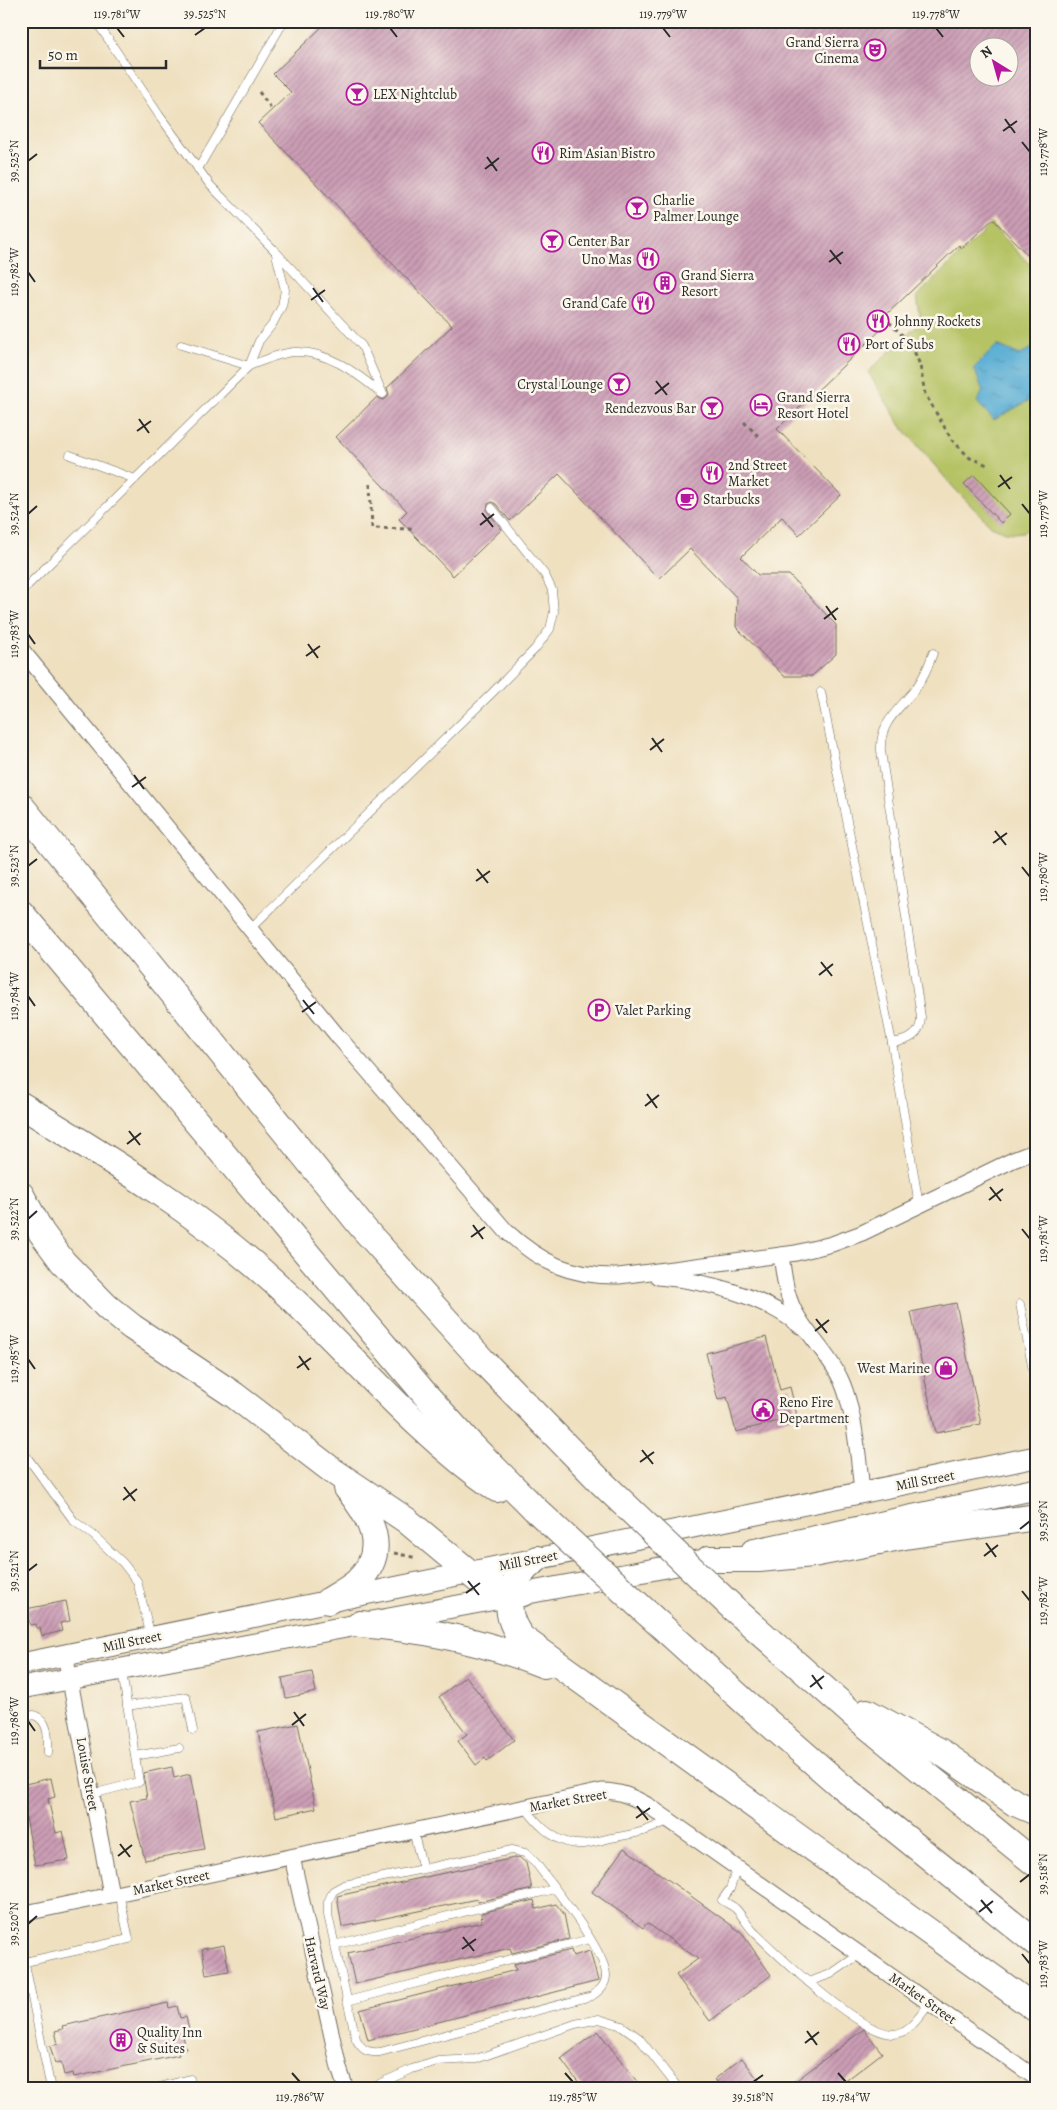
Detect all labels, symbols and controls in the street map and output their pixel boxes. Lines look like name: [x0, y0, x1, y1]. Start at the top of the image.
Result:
text: 119.781°W: [93, 6, 141, 22]
text: 39.525°N: [184, 6, 227, 22]
text: 119.780°W: [365, 6, 416, 22]
text: 119.779°W: [639, 6, 688, 22]
text: 119.778°W: [912, 6, 961, 22]
place label: Grand Sierra Cinema: [786, 33, 859, 68]
scale bar: [40, 38, 166, 70]
theatre icon: Grand Sierra Cinema: [863, 38, 887, 62]
north arrow: [970, 38, 1020, 88]
text: N: [977, 41, 996, 63]
text: 50 m: [48, 45, 78, 65]
bar icon: LEX Nightclub: [345, 82, 369, 106]
place label: LEX Nightclub: [373, 85, 457, 104]
text: 119.778°W: [1035, 127, 1051, 176]
text: 39.525°N: [6, 139, 22, 182]
restaurant icon: Rim Asian Bistro: [531, 141, 555, 165]
place label: Rim Asian Bistro: [559, 144, 655, 163]
place label: Charlie Palmer Lounge: [653, 191, 739, 226]
bar icon: Charlie Palmer Lounge: [625, 196, 649, 220]
bar icon: Center Bar: [540, 229, 564, 253]
place label: Center Bar: [568, 232, 630, 251]
text: 119.782°W: [6, 247, 22, 296]
restaurant icon: Uno Mas: [636, 247, 660, 271]
place label: Uno Mas: [581, 250, 632, 269]
place label: Grand Sierra Resort: [681, 266, 755, 301]
building icon: Grand Sierra Resort: [653, 271, 677, 295]
restaurant icon: Grand Cafe: [631, 291, 655, 315]
place label: Grand Cafe: [562, 294, 627, 313]
restaurant icon: Johnny Rockets: [866, 309, 890, 333]
place label: Johnny Rockets: [894, 312, 981, 331]
restaurant icon: Port of Subs: [837, 332, 861, 356]
place label: Port of Subs: [865, 335, 934, 354]
bar icon: Crystal Lounge: [607, 372, 631, 396]
place label: Crystal Lounge: [517, 375, 603, 394]
place label: Grand Sierra Resort Hotel: [777, 388, 851, 423]
hotel icon: Grand Sierra Resort Hotel: [749, 393, 773, 417]
bar icon: Rendezvous Bar: [700, 396, 724, 420]
place label: Rendezvous Bar: [604, 399, 697, 418]
place label: 2nd Street Market: [728, 456, 787, 491]
restaurant icon: 2nd Street Market: [700, 461, 724, 485]
cafe icon: Starbucks: [675, 487, 699, 511]
text: 119.779°W: [1035, 489, 1051, 538]
place label: Starbucks: [703, 490, 760, 509]
text: 39.524°N: [6, 492, 22, 535]
text: 119.783°W: [6, 609, 22, 658]
text: 39.523°N: [6, 845, 22, 887]
text: 119.780°W: [1035, 851, 1051, 902]
text: 119.784°W: [6, 971, 22, 1020]
parking icon: Valet Parking: [587, 998, 611, 1022]
place label: Valet Parking: [614, 1001, 691, 1020]
text: 39.522°N: [6, 1197, 22, 1240]
text: 119.781°W: [1035, 1215, 1051, 1263]
text: 119.785°W: [6, 1334, 22, 1383]
shop icon: West Marine: [934, 1356, 958, 1380]
place label: West Marine: [856, 1359, 930, 1378]
place label: Reno Fire Department: [779, 1393, 850, 1428]
public building icon: Reno Fire Department: [751, 1398, 775, 1422]
street label: Mill Street: [894, 1465, 957, 1496]
text: 39.519°N: [1035, 1500, 1051, 1542]
street label: Mill Street: [497, 1545, 560, 1576]
text: 39.521°N: [6, 1550, 22, 1592]
text: 119.782°W: [1035, 1576, 1051, 1625]
street label: Mill Street: [101, 1626, 164, 1657]
text: 119.786°W: [6, 1696, 22, 1745]
street label: Louise Street: [72, 1736, 103, 1813]
street label: Market Street: [528, 1784, 609, 1817]
text: 39.518°N: [1035, 1853, 1051, 1895]
street label: Market Street: [131, 1865, 212, 1900]
text: 39.520°N: [6, 1902, 22, 1946]
street label: Harvard Way: [300, 1935, 335, 2012]
text: 119.783°W: [1035, 1939, 1051, 1988]
street label: Market Street: [885, 1968, 961, 2029]
place label: Quality Inn & Suites: [137, 2023, 202, 2058]
building icon: Quality Inn & Suites: [109, 2028, 133, 2052]
text: 119.786°W: [276, 2089, 325, 2105]
text: 119.785°W: [549, 2089, 598, 2105]
text: 39.518°N: [732, 2089, 774, 2105]
text: 119.784°W: [822, 2089, 871, 2105]

